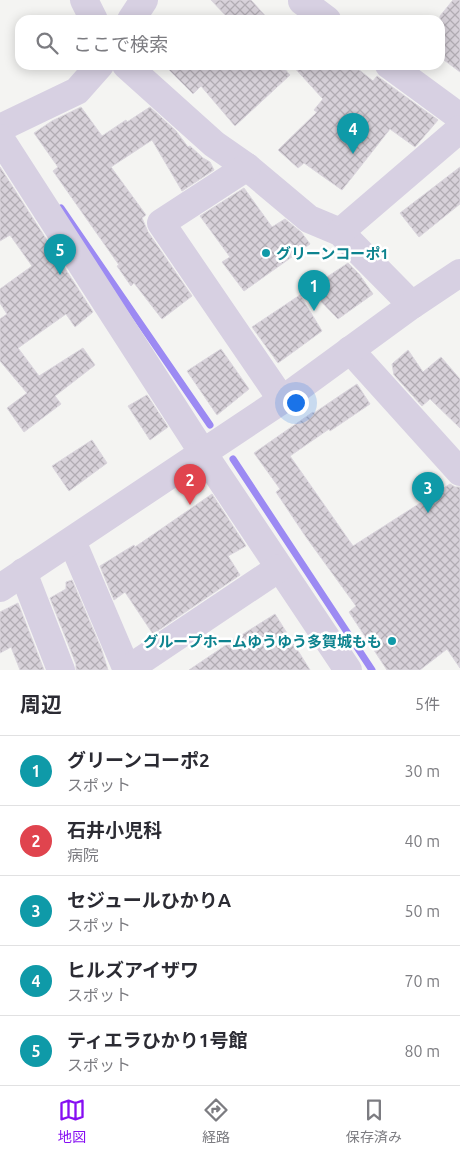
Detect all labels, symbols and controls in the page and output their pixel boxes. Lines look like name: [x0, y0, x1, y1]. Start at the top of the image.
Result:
search box: [15, 15, 445, 70]
icon: search: [33, 29, 61, 57]
text: ここで検索: [73, 33, 168, 55]
pin: 4: [337, 113, 369, 154]
pin: 5: [44, 234, 76, 275]
place label: グリーンコーポ1: [276, 245, 389, 262]
marker: グリーンコーポ1: [260, 247, 272, 259]
pin: 1: [298, 270, 330, 311]
your location: [283, 390, 309, 416]
pin: 2: [174, 464, 206, 505]
pin: 3: [412, 472, 444, 513]
place label: グループホームゆうゆう多賀城もも: [143, 633, 382, 650]
marker: グループホームゆうゆう多賀城もも: [386, 635, 398, 647]
text: 周辺: [20, 692, 62, 716]
text: 5件: [415, 695, 440, 713]
text: グリーンコーポ2: [67, 749, 210, 771]
text: 1: [31, 762, 41, 780]
text: 30 m: [404, 762, 440, 780]
text: スポット: [67, 776, 131, 794]
text: 石井小児科: [67, 819, 162, 841]
text: 2: [31, 832, 41, 850]
text: 40 m: [404, 832, 440, 850]
text: 病院: [67, 846, 99, 864]
text: セジュールひかりA: [67, 889, 231, 911]
text: 3: [31, 902, 41, 920]
text: 50 m: [404, 902, 440, 920]
text: スポット: [67, 916, 131, 934]
text: ヒルズアイザワ: [67, 959, 199, 981]
text: 4: [31, 972, 41, 990]
text: 70 m: [404, 972, 440, 990]
text: スポット: [67, 986, 131, 1004]
text: ティエラひかり1号館: [67, 1029, 248, 1051]
text: 5: [31, 1042, 41, 1060]
text: 80 m: [404, 1042, 440, 1060]
text: スポット: [67, 1056, 131, 1074]
tab: 地図: [58, 1096, 86, 1146]
tab: 経路: [202, 1096, 230, 1146]
tab: 保存済み: [346, 1096, 402, 1146]

